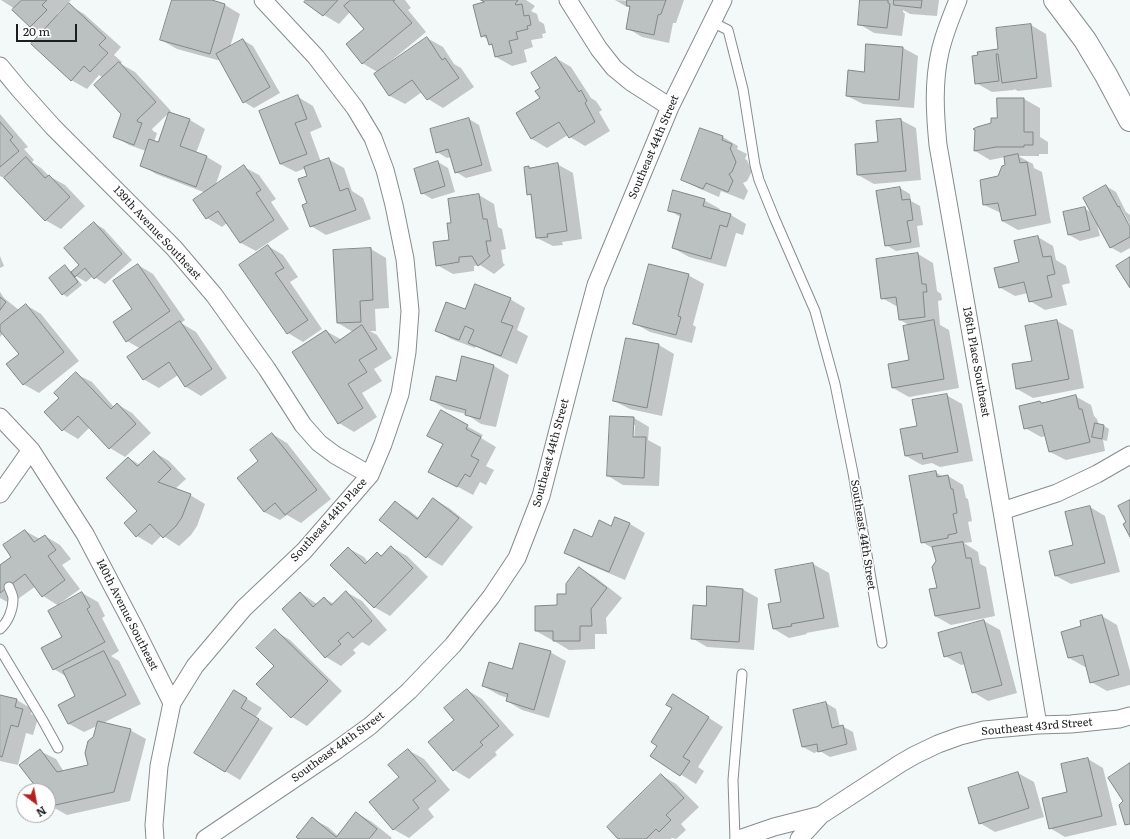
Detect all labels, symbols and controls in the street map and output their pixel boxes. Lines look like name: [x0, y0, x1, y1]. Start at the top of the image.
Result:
scale bar: [18, 16, 79, 42]
text: 20 m: [23, 22, 50, 40]
street label: Southeast 44th Street: [626, 93, 682, 201]
street label: 139th Avenue Southeast: [110, 183, 204, 283]
street label: 136th Place Southeast: [960, 306, 992, 418]
street label: Southeast 44th Street: [530, 397, 572, 509]
street label: Southeast 44th Place: [288, 476, 370, 564]
street label: Southeast 44th Street: [848, 479, 878, 591]
street label: 140th Avenue Southeast: [93, 557, 161, 673]
street label: Southeast 44th Street: [289, 709, 387, 785]
street label: Southeast 43rd Street: [981, 716, 1093, 738]
north arrow: [16, 783, 56, 823]
text: N: [34, 803, 50, 822]

